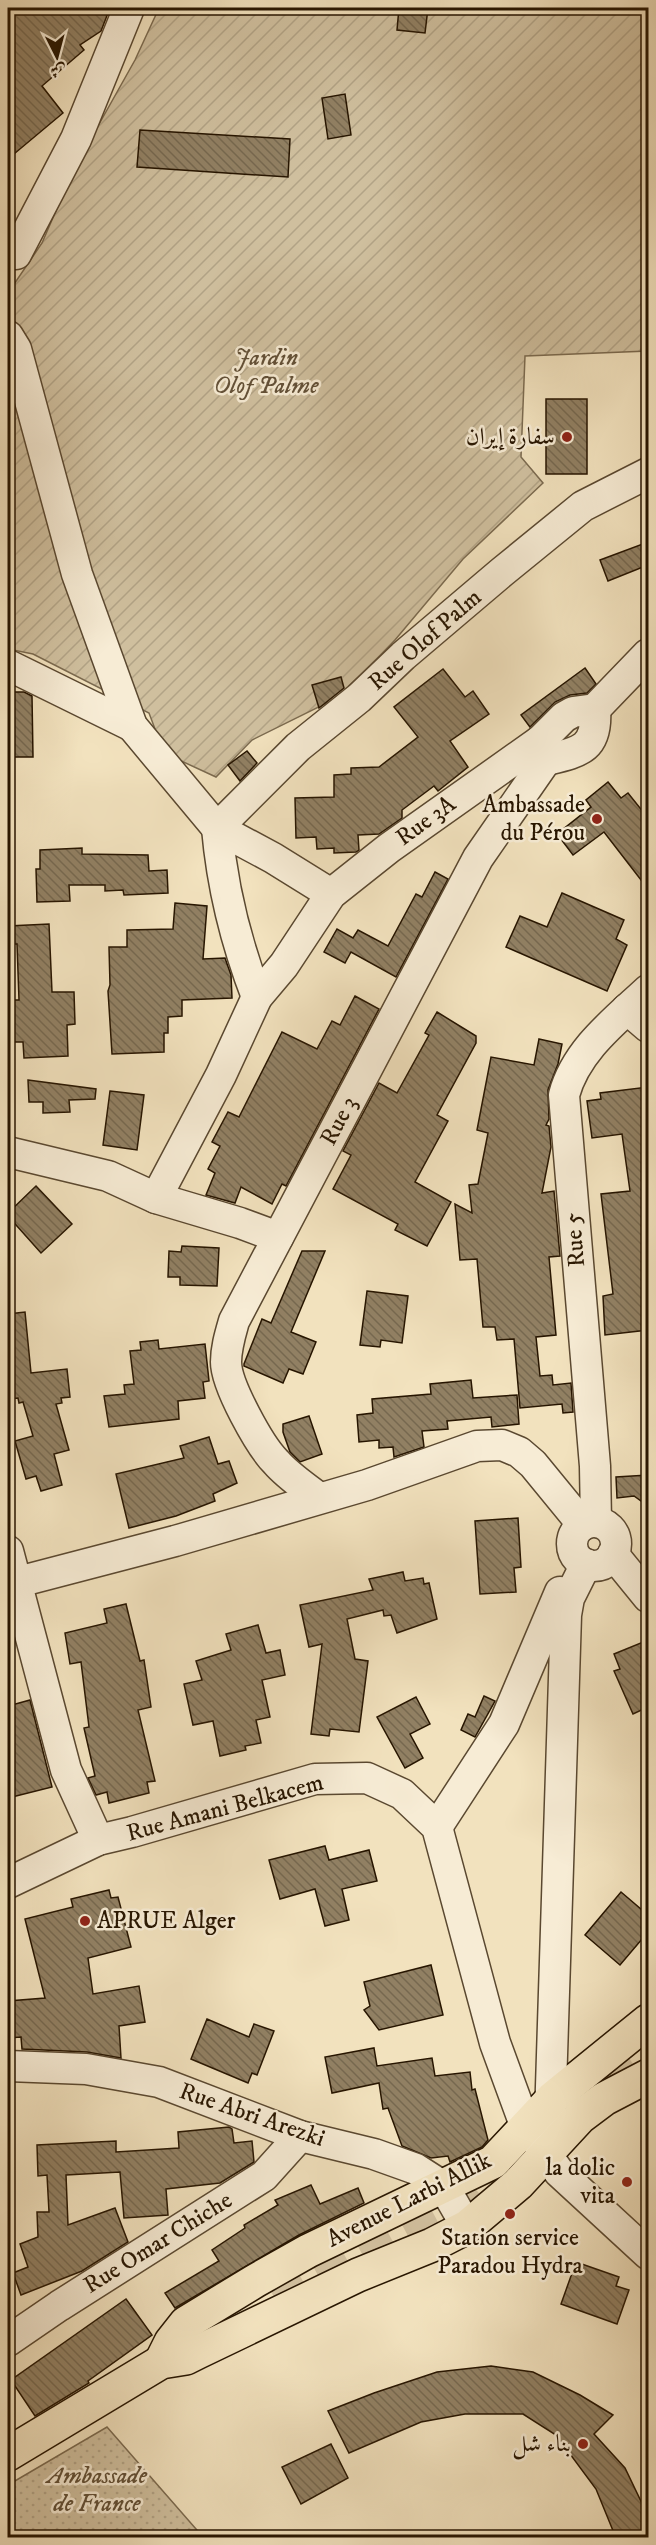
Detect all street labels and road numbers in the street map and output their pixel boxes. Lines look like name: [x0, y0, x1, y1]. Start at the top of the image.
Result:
street label: Rue Olof Palm: [362, 583, 488, 697]
street label: Rue 3A: [390, 789, 462, 853]
street label: Rue 3: [314, 1091, 364, 1151]
street label: Rue 5: [558, 1211, 592, 1268]
street label: Rue Amani Belkacem: [123, 1767, 327, 1849]
street label: Rue Abri Arezki: [175, 2076, 329, 2154]
street label: Avenue Larbi Allik: [321, 2145, 497, 2254]
street label: Rue Omar Chiche: [78, 2185, 238, 2301]

